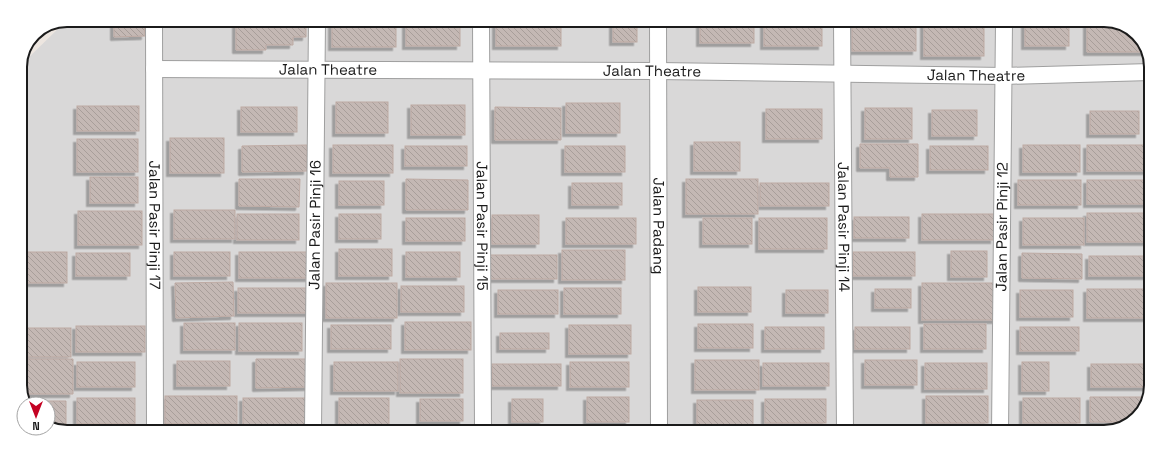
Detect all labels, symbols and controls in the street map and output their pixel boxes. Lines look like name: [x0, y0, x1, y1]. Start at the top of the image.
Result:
street label: Jalan Theatre: [279, 59, 377, 79]
street label: Jalan Theatre: [603, 61, 701, 81]
street label: Jalan Theatre: [927, 65, 1026, 85]
street label: Jalan Pasir Pinji 17: [145, 160, 165, 290]
street label: Jalan Pasir Pinji 16: [304, 160, 325, 290]
street label: Jalan Pasir Pinji 15: [473, 161, 492, 291]
street label: Jalan Pasir Pinji 14: [834, 162, 854, 292]
street label: Jalan Pasir Pinji 12: [991, 162, 1012, 292]
street label: Jalan Padang: [649, 177, 669, 275]
north arrow: [16, 396, 56, 436]
text: N: [32, 419, 40, 433]

